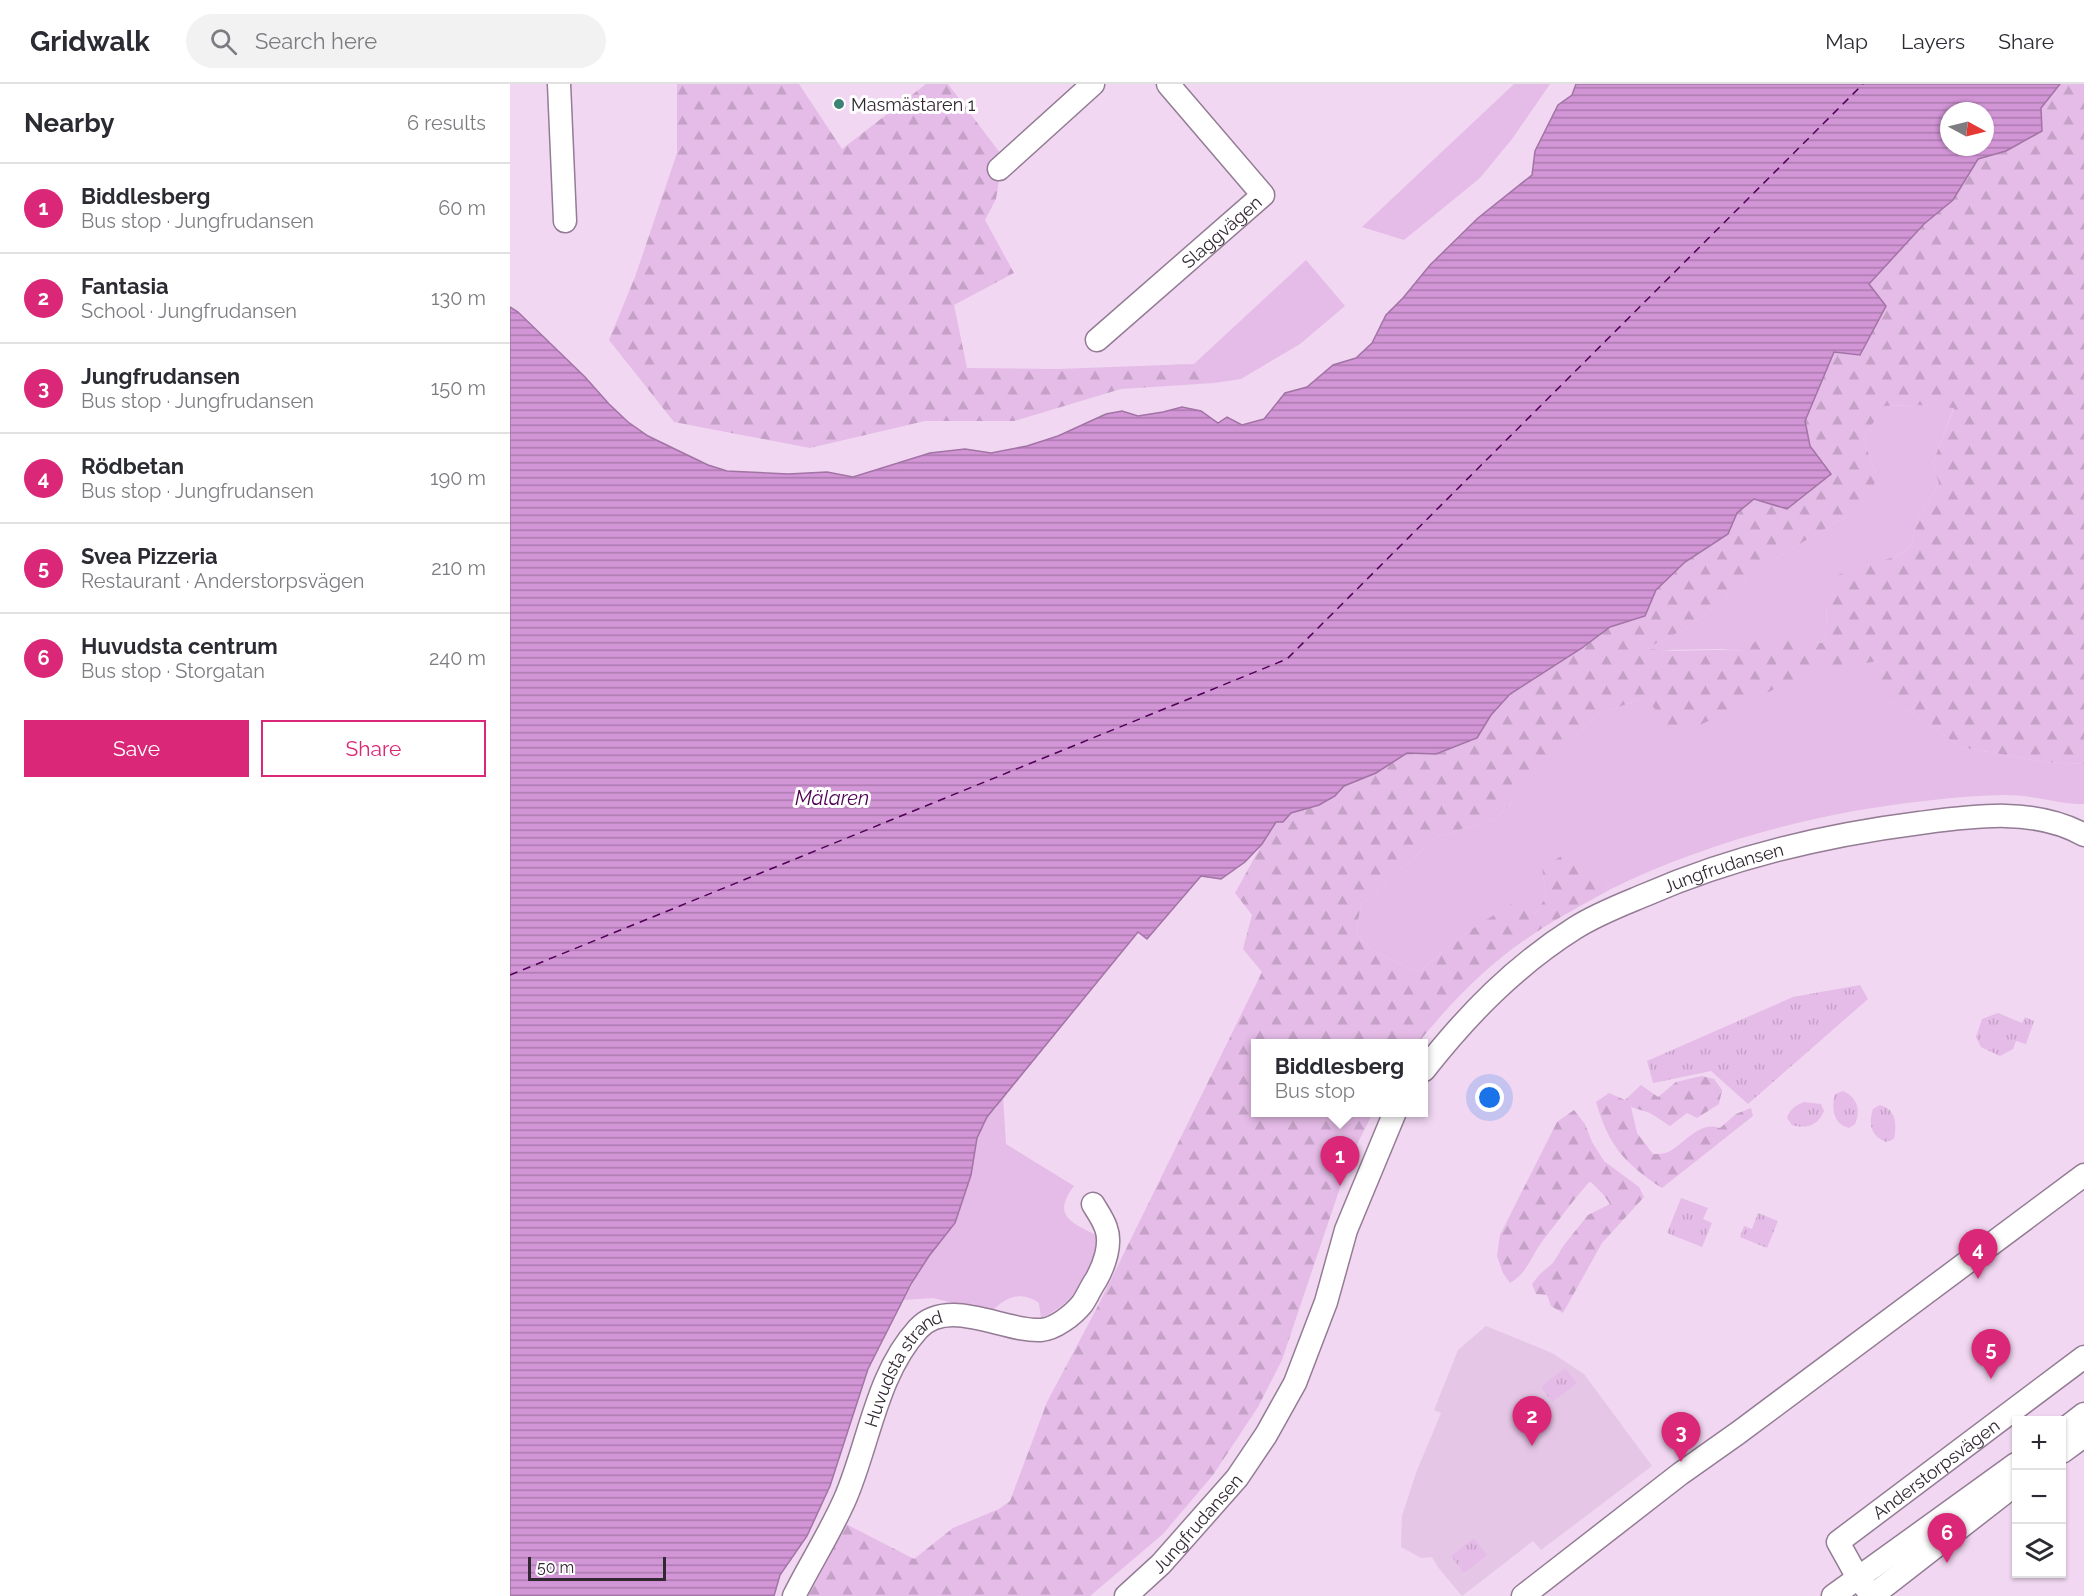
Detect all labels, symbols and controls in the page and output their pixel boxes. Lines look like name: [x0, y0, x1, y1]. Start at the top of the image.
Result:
search box: [186, 14, 606, 68]
text: Gridwalk: [30, 25, 150, 58]
icon: search: [207, 25, 240, 58]
text: Search here: [255, 28, 377, 54]
text: Map: [1825, 29, 1868, 54]
text: Layers: [1901, 29, 1965, 54]
text: Share: [1998, 29, 2054, 54]
place label: Masmästaren 1: [851, 94, 976, 115]
marker: Masmästaren 1: [832, 97, 846, 111]
north arrow: [1940, 102, 1994, 156]
text: Nearby: [24, 108, 114, 138]
text: 6 results: [407, 111, 486, 135]
text: Biddlesberg: [81, 183, 210, 209]
street label: Slaggvägen: [1177, 191, 1266, 272]
text: 1: [39, 196, 48, 220]
text: 60 m: [438, 196, 486, 220]
text: Bus stop · Jungfrudansen: [81, 209, 314, 233]
text: Fantasia: [81, 273, 169, 299]
text: 2: [38, 286, 49, 310]
text: 130 m: [431, 286, 486, 310]
text: School · Jungfrudansen: [81, 299, 297, 323]
text: Jungfrudansen: [81, 363, 240, 389]
text: 3: [38, 376, 49, 400]
text: 150 m: [431, 376, 486, 400]
text: Bus stop · Jungfrudansen: [81, 389, 314, 413]
text: Rödbetan: [81, 453, 184, 479]
text: 4: [38, 466, 49, 490]
text: 190 m: [430, 466, 486, 490]
text: Bus stop · Jungfrudansen: [81, 479, 314, 503]
text: Svea Pizzeria: [81, 543, 218, 569]
text: 5: [38, 556, 49, 580]
text: 210 m: [431, 556, 486, 580]
text: Restaurant · Anderstorpsvägen: [81, 569, 364, 593]
text: Huvudsta centrum: [81, 633, 278, 659]
text: 6: [37, 646, 50, 670]
text: 240 m: [429, 646, 486, 670]
text: Bus stop · Storgatan: [81, 659, 265, 683]
button: Save: [24, 720, 249, 777]
button: Share: [261, 720, 486, 777]
water label: Mälaren: [795, 786, 869, 810]
street label: Jungfrudansen: [1660, 838, 1786, 897]
popup: [1251, 1039, 1428, 1117]
text: Biddlesberg: [1275, 1053, 1404, 1079]
text: Bus stop: [1275, 1079, 1355, 1103]
your location: [1475, 1083, 1504, 1112]
pin: 1: [1320, 1136, 1360, 1186]
pin: 4: [1958, 1230, 1998, 1279]
street label: Huvudsta strand: [860, 1306, 945, 1430]
pin: 5: [1972, 1330, 2010, 1379]
pin: 2: [1512, 1396, 1552, 1446]
pin: 3: [1662, 1412, 1700, 1462]
street label: Anderstorpsvägen: [1868, 1414, 2003, 1523]
map controls: [2012, 1416, 2066, 1578]
button: +: [2012, 1416, 2066, 1470]
street label: Jungfrudansen: [1148, 1469, 1246, 1577]
button: −: [2012, 1470, 2066, 1524]
pin: 6: [1928, 1514, 1966, 1563]
button: layers: [2012, 1524, 2066, 1578]
scale bar: [528, 1554, 666, 1582]
text: 50 m: [537, 1558, 574, 1577]

